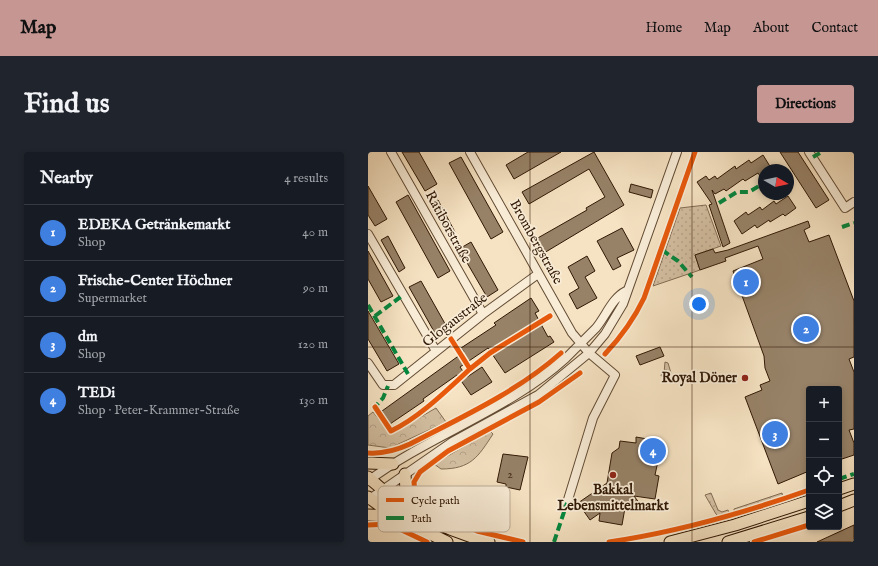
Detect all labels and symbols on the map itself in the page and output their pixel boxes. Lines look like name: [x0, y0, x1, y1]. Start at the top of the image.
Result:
north arrow: [758, 164, 794, 200]
street label: Ratiborstraße: [421, 188, 475, 267]
street label: Brombergstraße: [505, 197, 567, 288]
pin: 1: [733, 267, 759, 297]
street label: Glogaustraße: [419, 289, 492, 351]
your location: [689, 294, 709, 314]
pin: 2: [793, 314, 819, 344]
place label: Royal Döner: [662, 369, 738, 387]
marker: Royal Döner: [740, 373, 750, 383]
pin: 3: [762, 419, 788, 449]
pin: 4: [640, 436, 666, 466]
house number: 2: [507, 467, 513, 482]
marker: Bakkal Lebensmittelmarkt: [608, 470, 618, 480]
place label: Bakkal Lebensmittelmarkt: [557, 481, 669, 515]
legend: [378, 486, 510, 532]
text: Cycle path: [411, 494, 460, 508]
text: Path: [411, 512, 432, 526]

